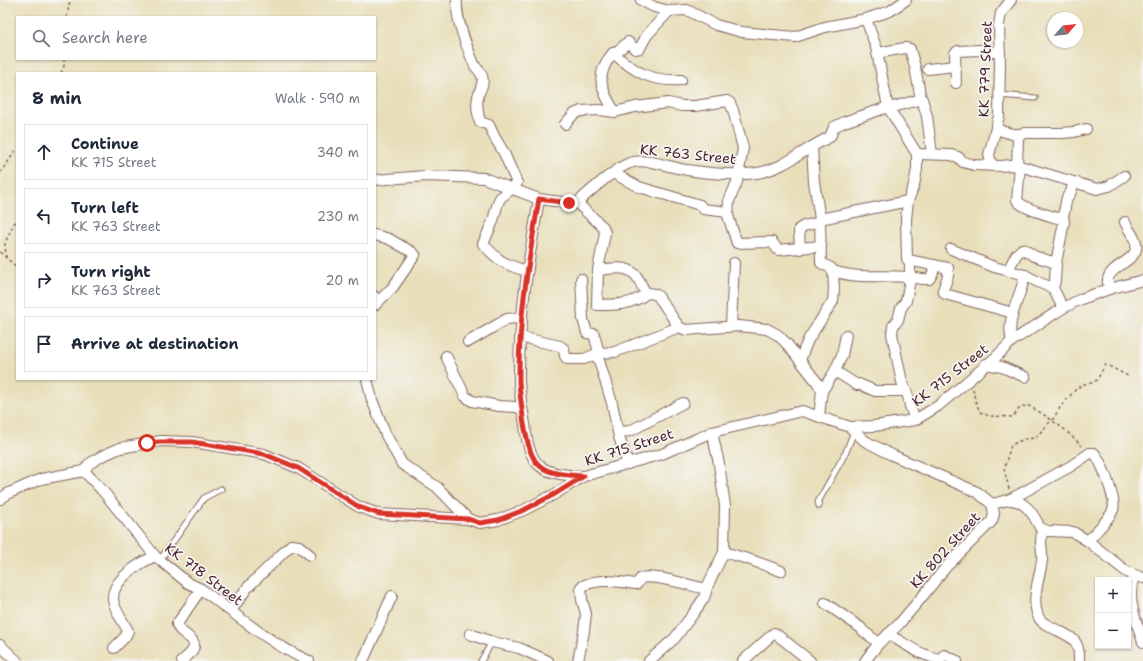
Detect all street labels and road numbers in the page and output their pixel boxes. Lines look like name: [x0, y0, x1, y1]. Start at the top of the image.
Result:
street label: KK 779 Street: [974, 20, 996, 118]
street label: KK 763 Street: [639, 140, 737, 168]
street label: KK 715 Street: [908, 340, 992, 410]
street label: KK 715 Street: [583, 424, 675, 470]
street label: KK 802 Street: [906, 508, 984, 592]
street label: KK 718 Street: [161, 539, 247, 609]

